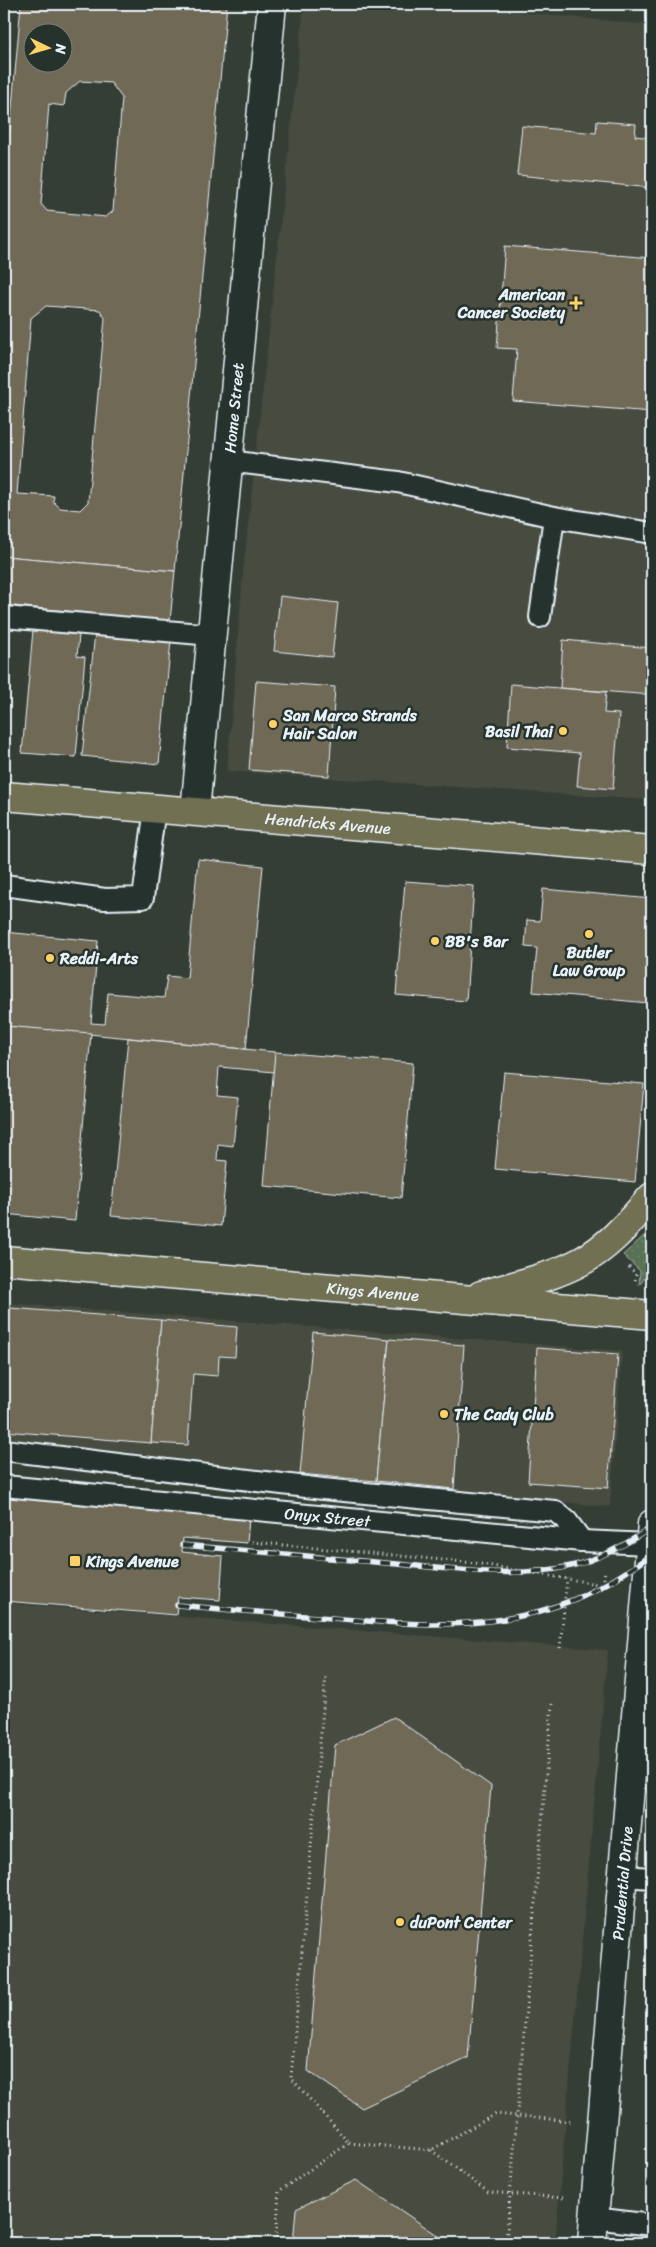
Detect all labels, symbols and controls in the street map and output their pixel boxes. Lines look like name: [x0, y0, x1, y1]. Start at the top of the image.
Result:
north arrow: [22, 22, 72, 72]
text: N: [48, 42, 73, 55]
place label: American Cancer Society: [457, 280, 566, 327]
marker: American Cancer Society: [569, 296, 583, 310]
street label: Home Street: [215, 361, 253, 454]
place label: San Marco Strands Hair Salon: [282, 701, 417, 748]
place label: Basil Thai: [485, 717, 555, 746]
marker: San Marco Strands Hair Salon: [267, 718, 279, 730]
marker: Basil Thai: [557, 725, 569, 737]
street label: Hendricks Avenue: [264, 804, 392, 843]
place label: BB's Bar: [445, 927, 509, 956]
marker: Butler Law Group: [583, 928, 595, 940]
marker: BB's Bar: [429, 935, 441, 947]
place label: Butler Law Group: [553, 938, 626, 985]
place label: Reddi-Arts: [59, 944, 139, 973]
marker: Reddi-Arts: [44, 952, 56, 964]
street label: Kings Avenue: [325, 1273, 420, 1310]
place label: The Cady Club: [454, 1400, 554, 1429]
marker: The Cady Club: [438, 1408, 450, 1420]
street label: Onyx Street: [283, 1499, 372, 1536]
place label: Kings Avenue: [85, 1547, 179, 1576]
marker: Kings Avenue: [68, 1554, 82, 1568]
street label: Prudential Drive: [603, 1825, 642, 1941]
place label: duPont Center: [410, 1908, 514, 1937]
marker: duPont Center: [394, 1916, 406, 1928]

